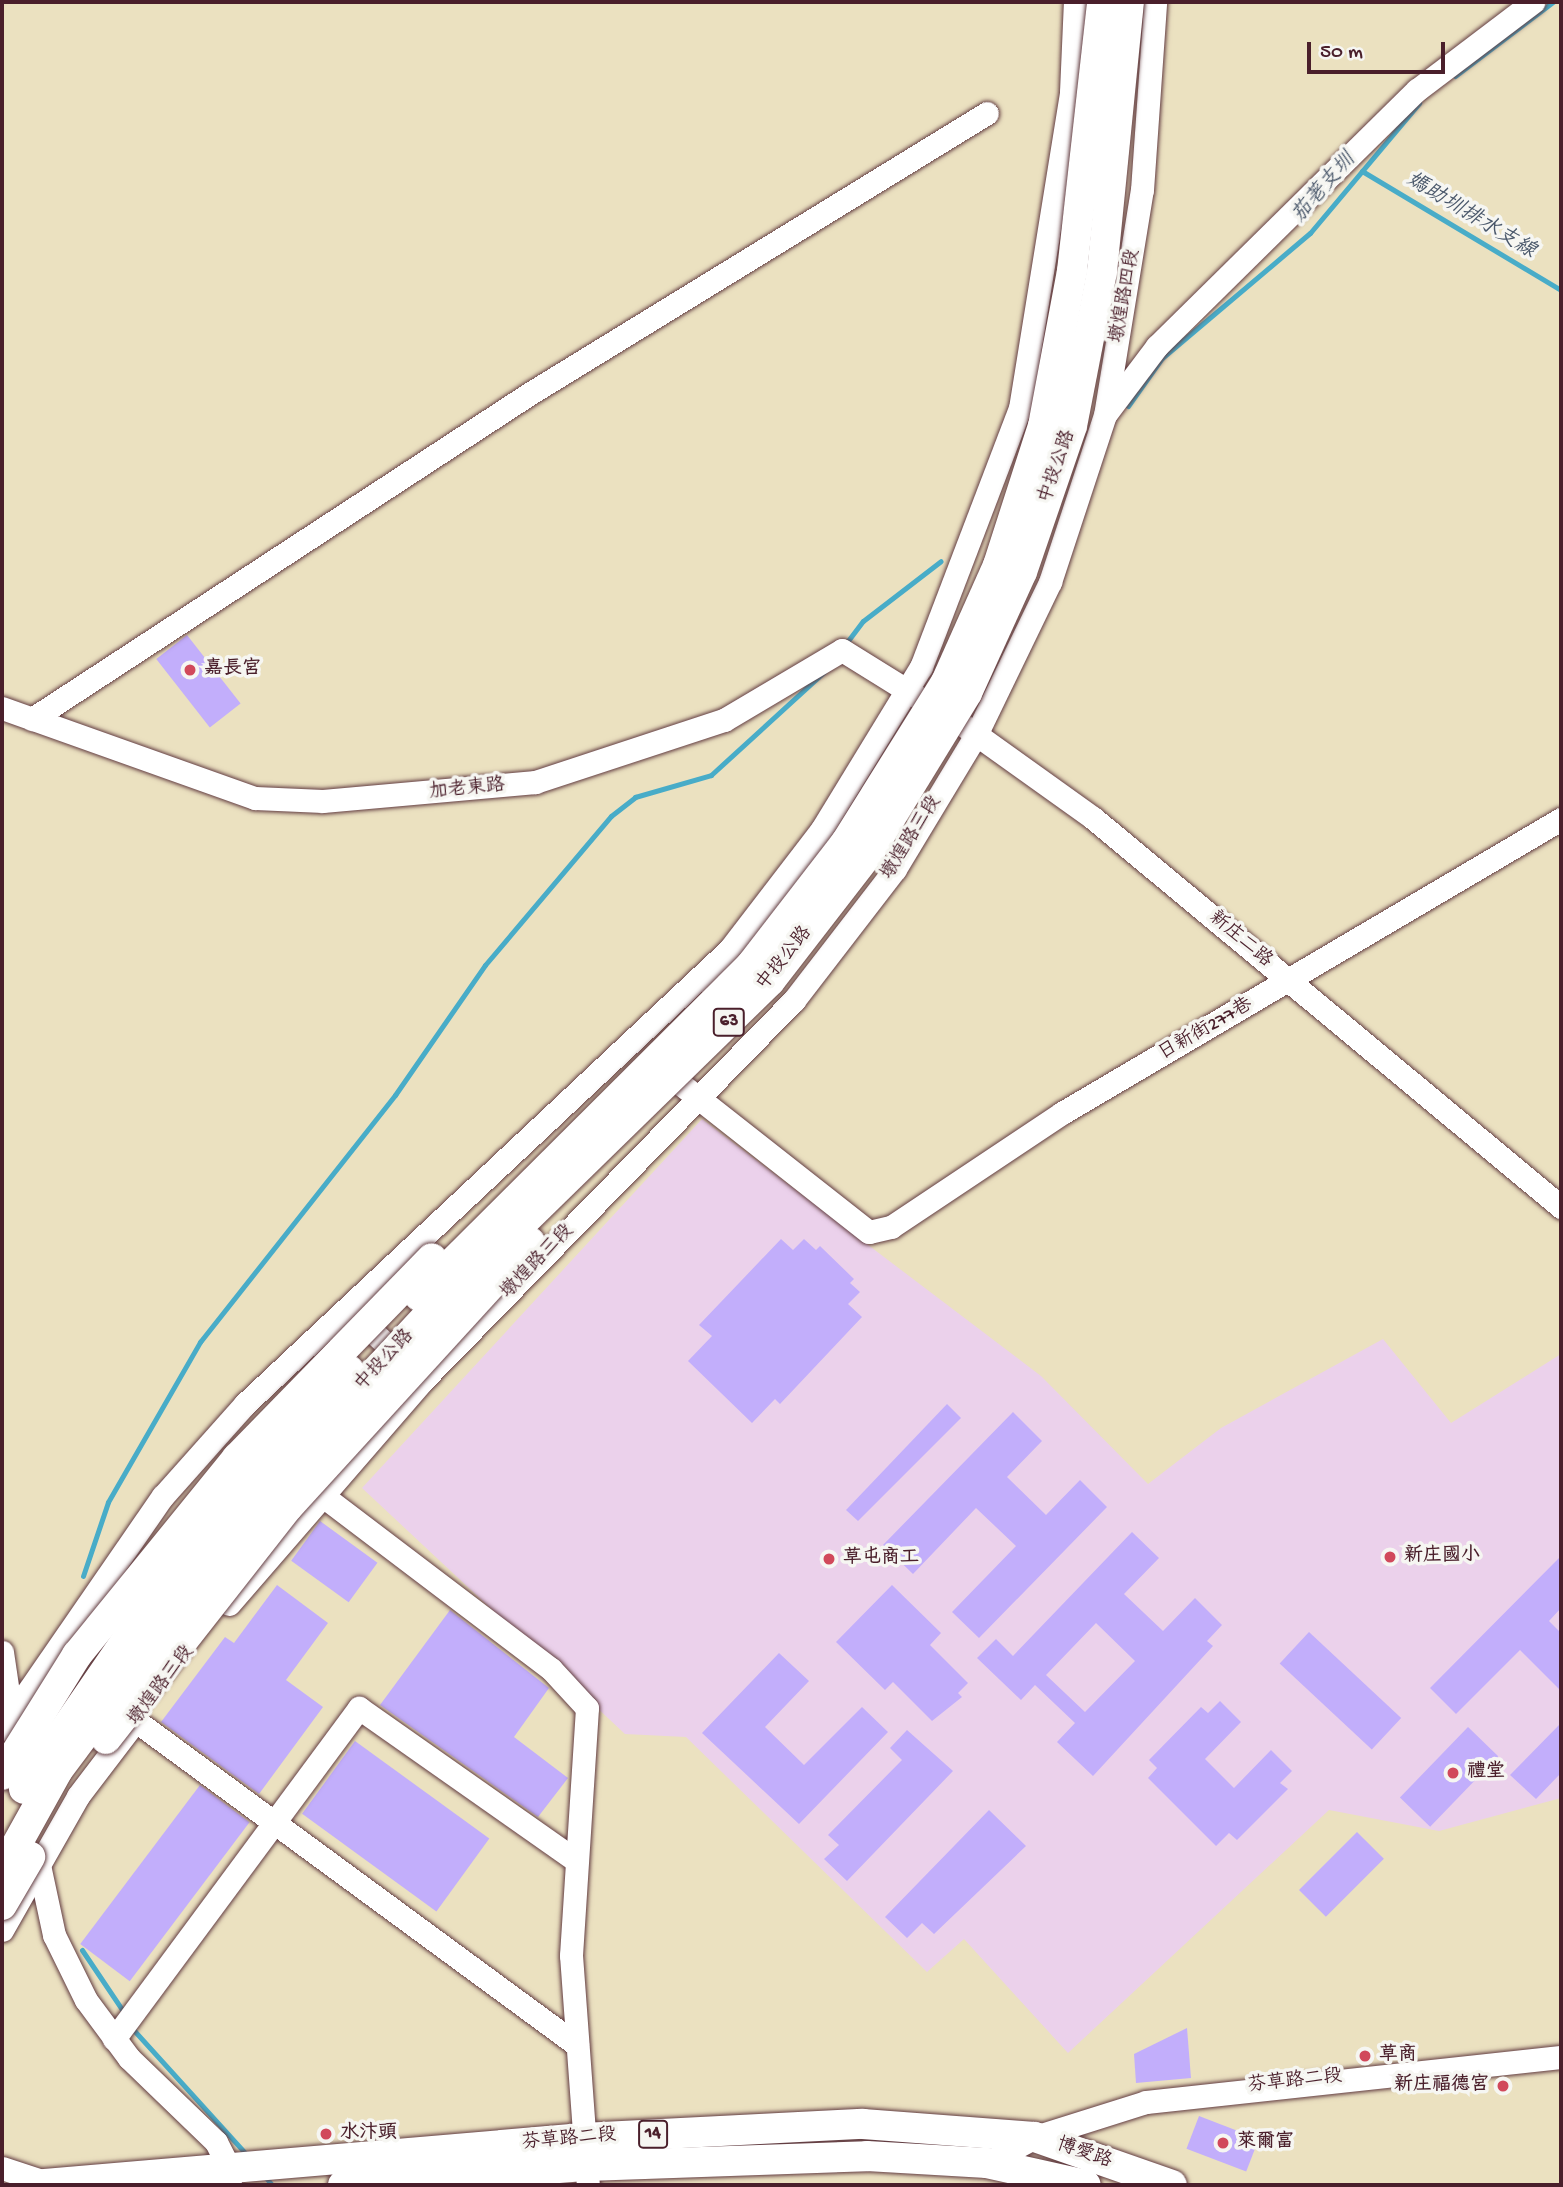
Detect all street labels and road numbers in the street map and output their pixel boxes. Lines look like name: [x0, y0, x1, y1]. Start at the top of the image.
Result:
street label: 墩煌路四段: [1107, 247, 1145, 345]
street label: 中投公路: [1035, 427, 1081, 507]
street label: 加老東路: [428, 775, 506, 805]
street label: 墩煌路三段: [877, 792, 947, 884]
street label: 新庄二路: [1204, 907, 1276, 973]
street label: 中投公路: [752, 922, 818, 996]
street label: 日新街277巷: [1155, 994, 1257, 1066]
road number: 63: [712, 1007, 746, 1036]
street label: 墩煌路三段: [497, 1220, 579, 1304]
street label: 中投公路: [351, 1325, 419, 1397]
street label: 墩煌路三段: [124, 1641, 200, 1731]
street label: 芬草路二段: [1247, 2066, 1343, 2098]
road number: 14: [637, 2120, 669, 2148]
street label: 芬草路二段: [521, 2125, 617, 2155]
street label: 博愛路: [1053, 2134, 1115, 2174]

